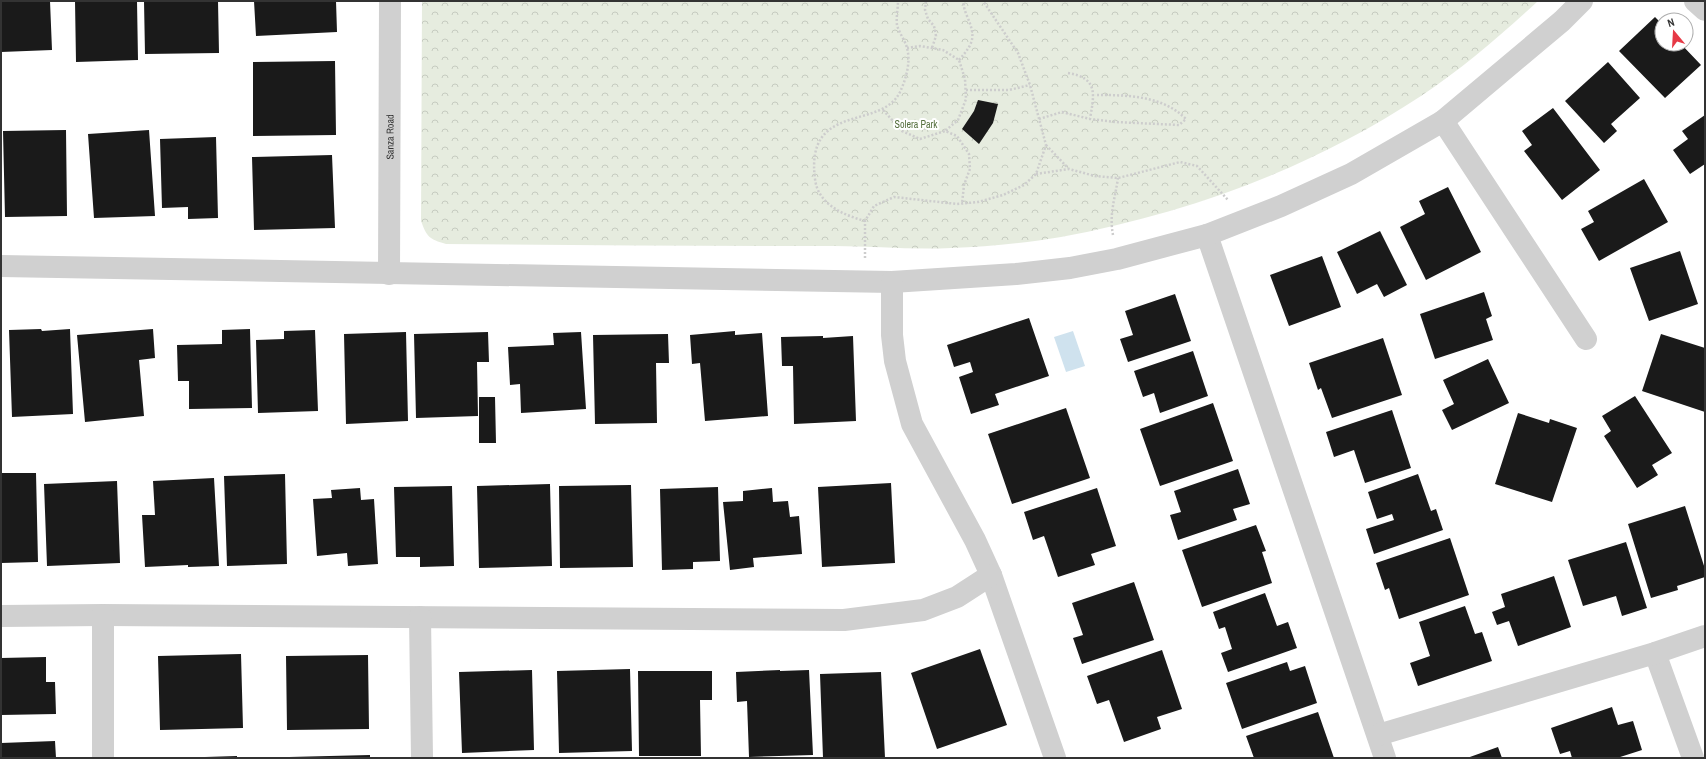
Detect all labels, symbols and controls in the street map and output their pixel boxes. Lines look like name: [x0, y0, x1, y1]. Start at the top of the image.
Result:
north arrow: [1654, 12, 1694, 52]
text: N: [1666, 15, 1676, 30]
street label: Sanza Road: [383, 114, 396, 160]
park label: Solera Park: [895, 118, 938, 131]

